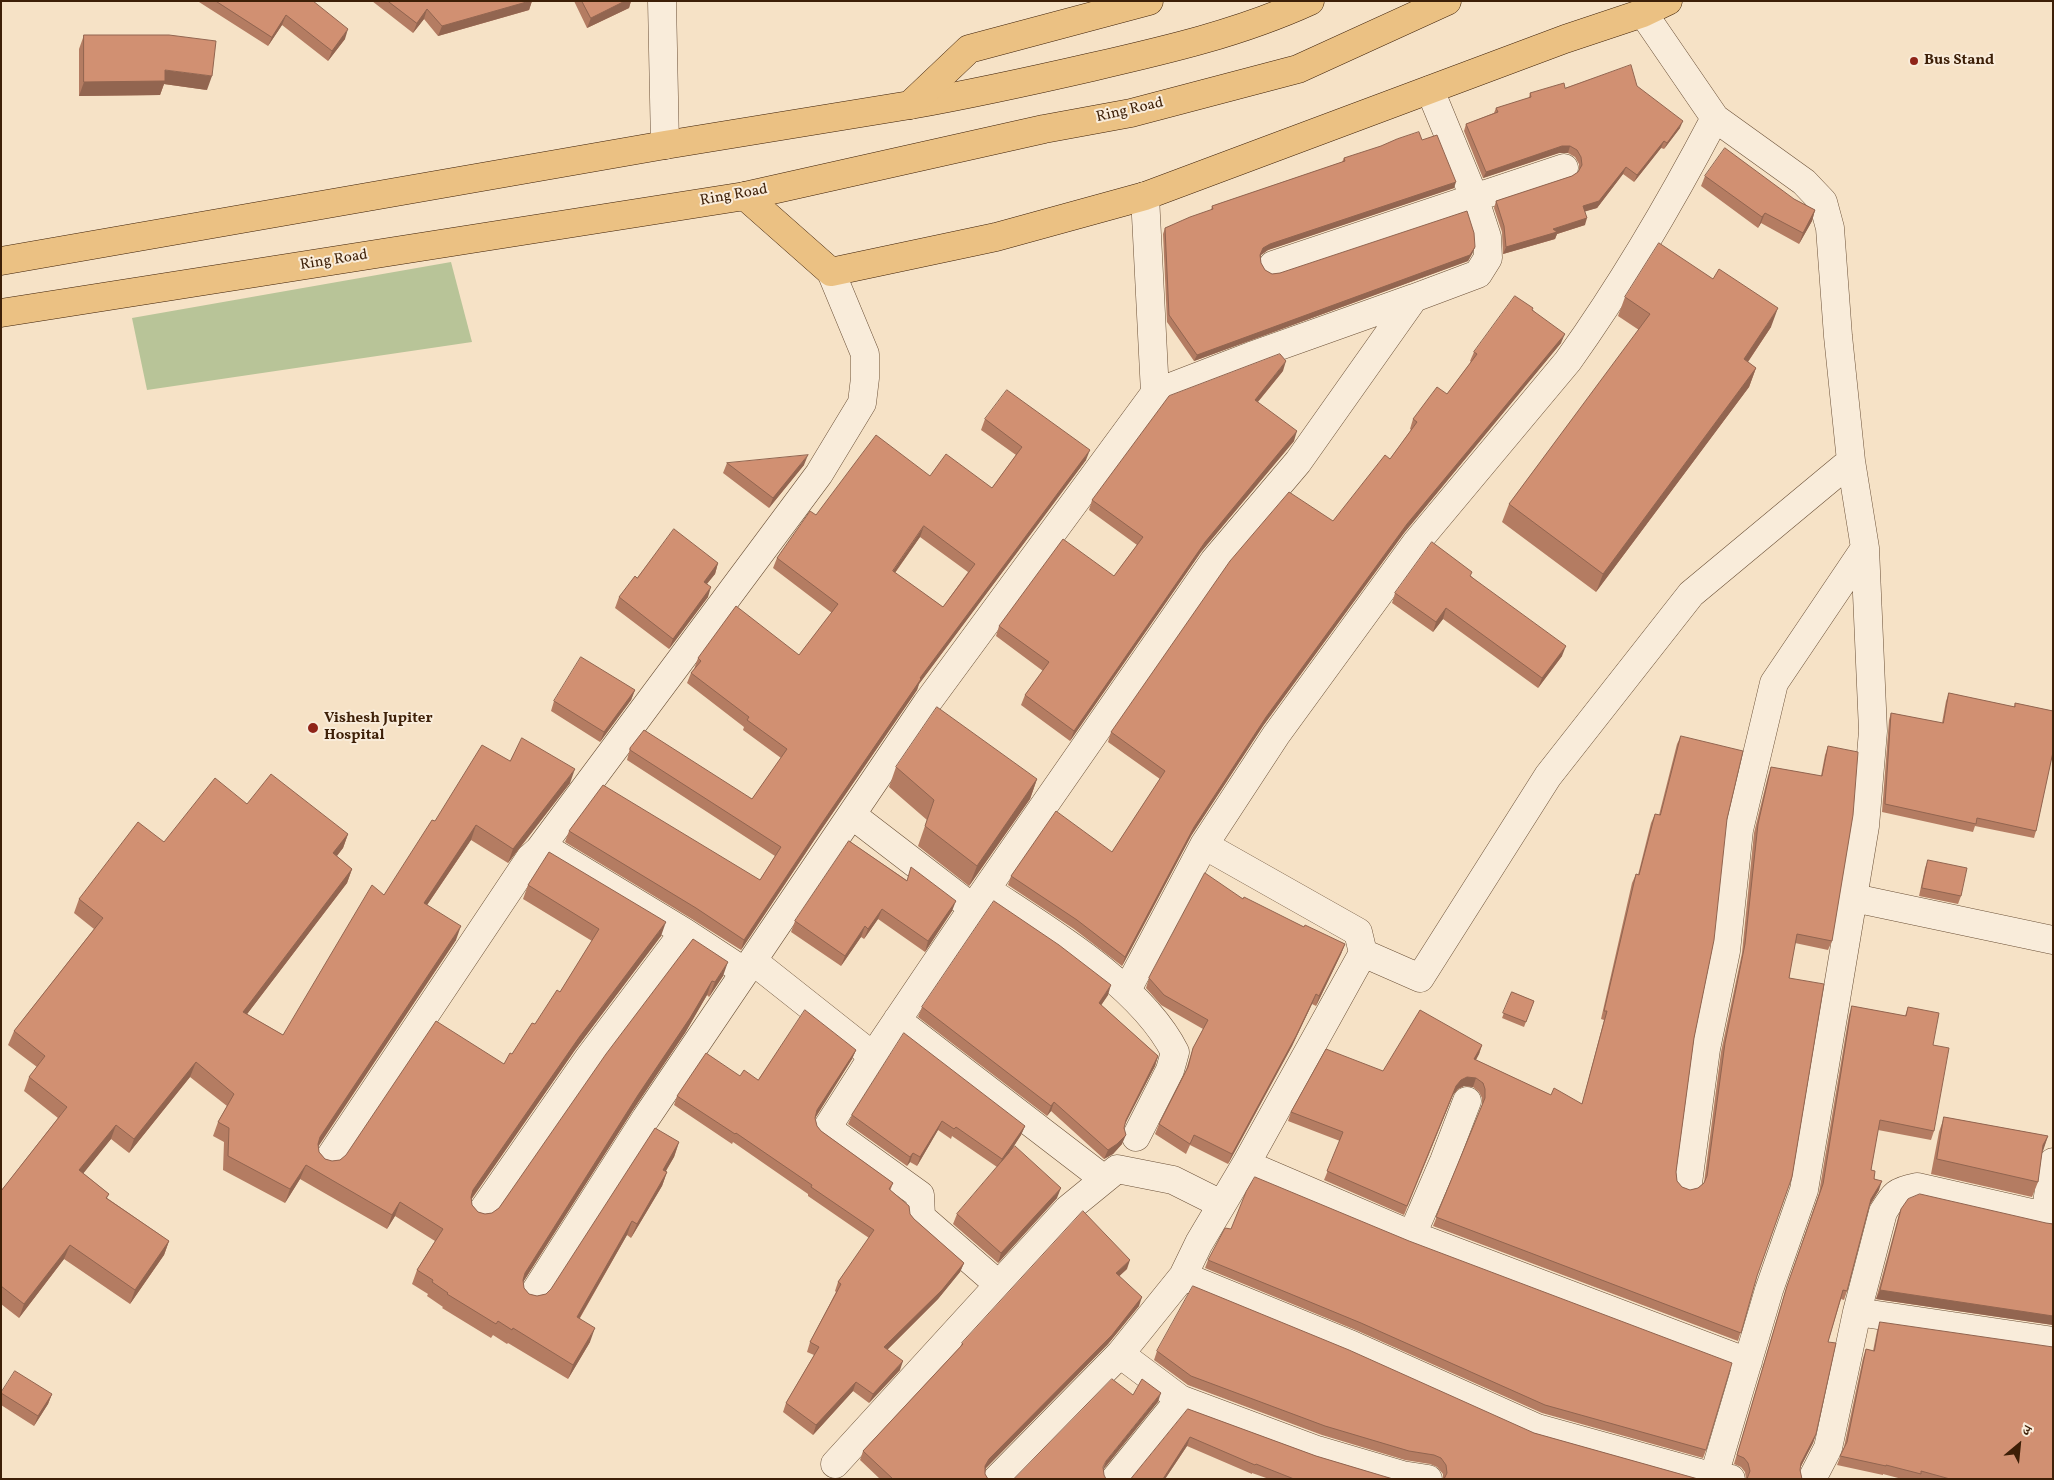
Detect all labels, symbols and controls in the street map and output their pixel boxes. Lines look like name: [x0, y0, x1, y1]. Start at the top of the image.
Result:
place label: Bus Stand: [1924, 52, 1994, 70]
marker: Bus Stand: [1908, 55, 1920, 67]
street label: Ring Road: [1095, 95, 1165, 127]
street label: Ring Road: [699, 181, 769, 211]
street label: Ring Road: [299, 247, 369, 275]
place label: Vishesh Jupiter Hospital: [324, 710, 433, 745]
marker: Vishesh Jupiter Hospital: [306, 721, 320, 735]
north arrow: [1994, 1420, 2044, 1470]
text: उ: [2019, 1421, 2034, 1441]

